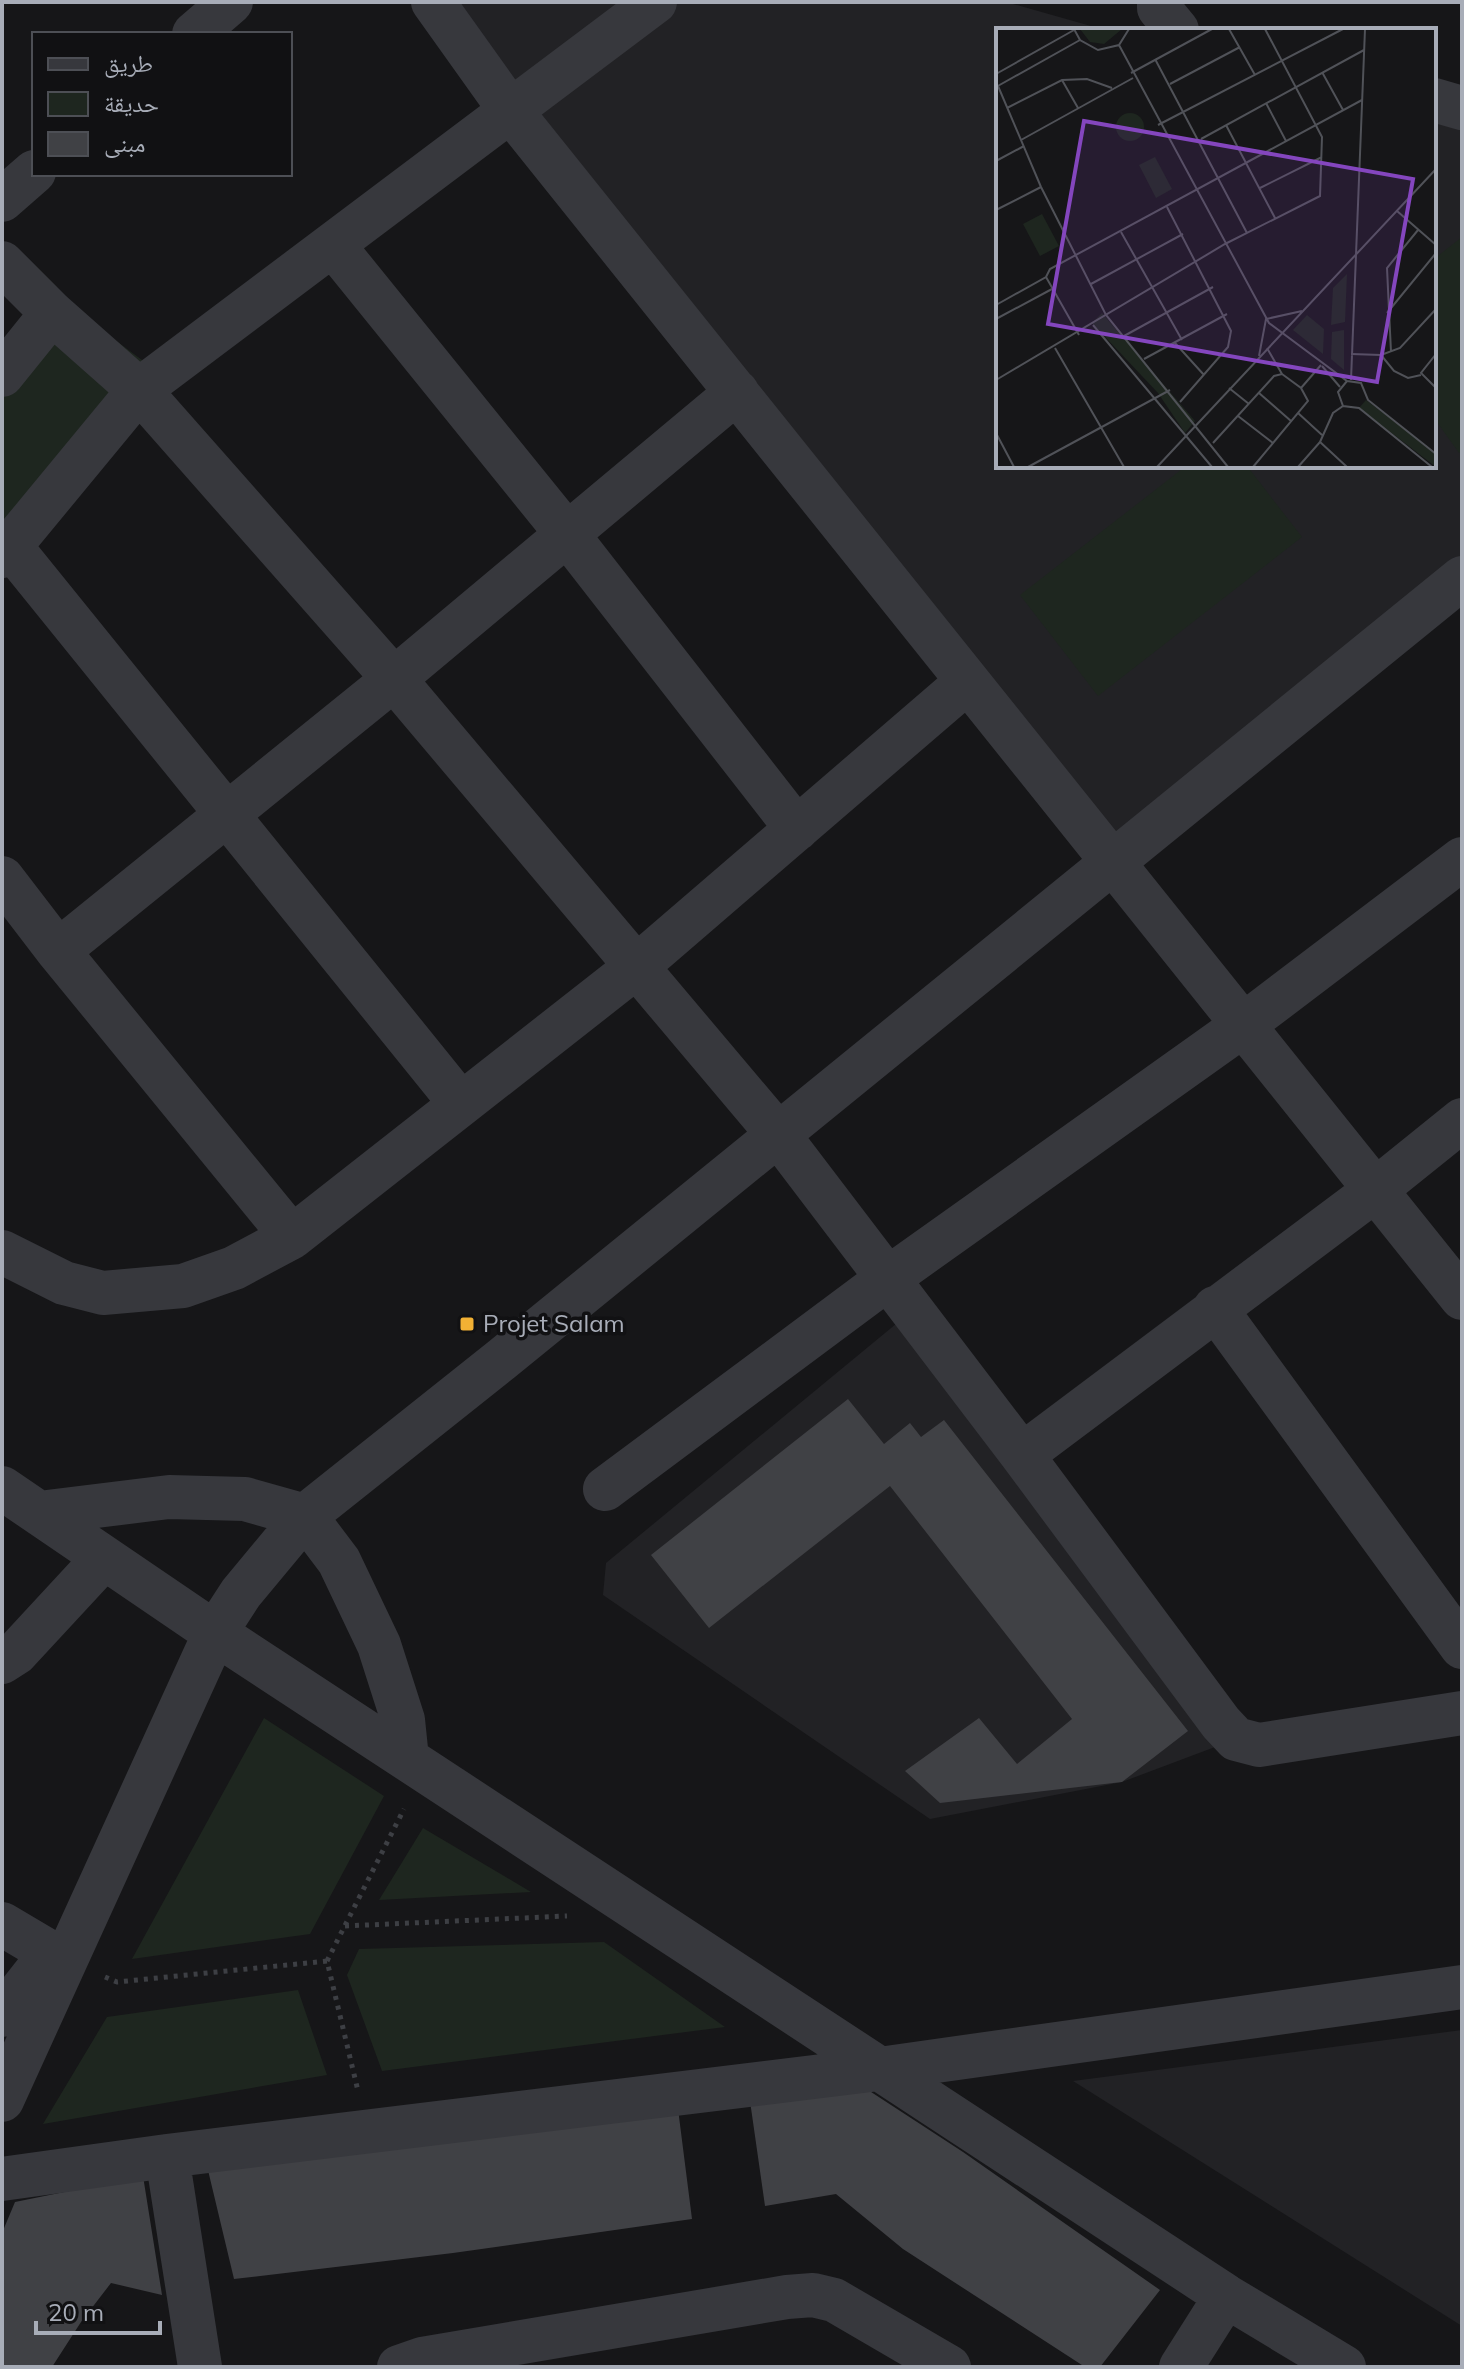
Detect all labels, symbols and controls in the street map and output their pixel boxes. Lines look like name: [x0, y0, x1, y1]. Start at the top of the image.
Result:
inset map: [996, 28, 1436, 468]
legend: [32, 32, 292, 176]
text: طريق: [104, 48, 153, 78]
text: حديقة: [104, 88, 159, 118]
text: مبنى: [104, 128, 145, 158]
place label: Projet Salam: [483, 1308, 625, 1338]
marker: Projet Salam: [458, 1315, 476, 1333]
scale bar: [36, 2285, 160, 2335]
text: 20 m: [48, 2297, 104, 2327]

